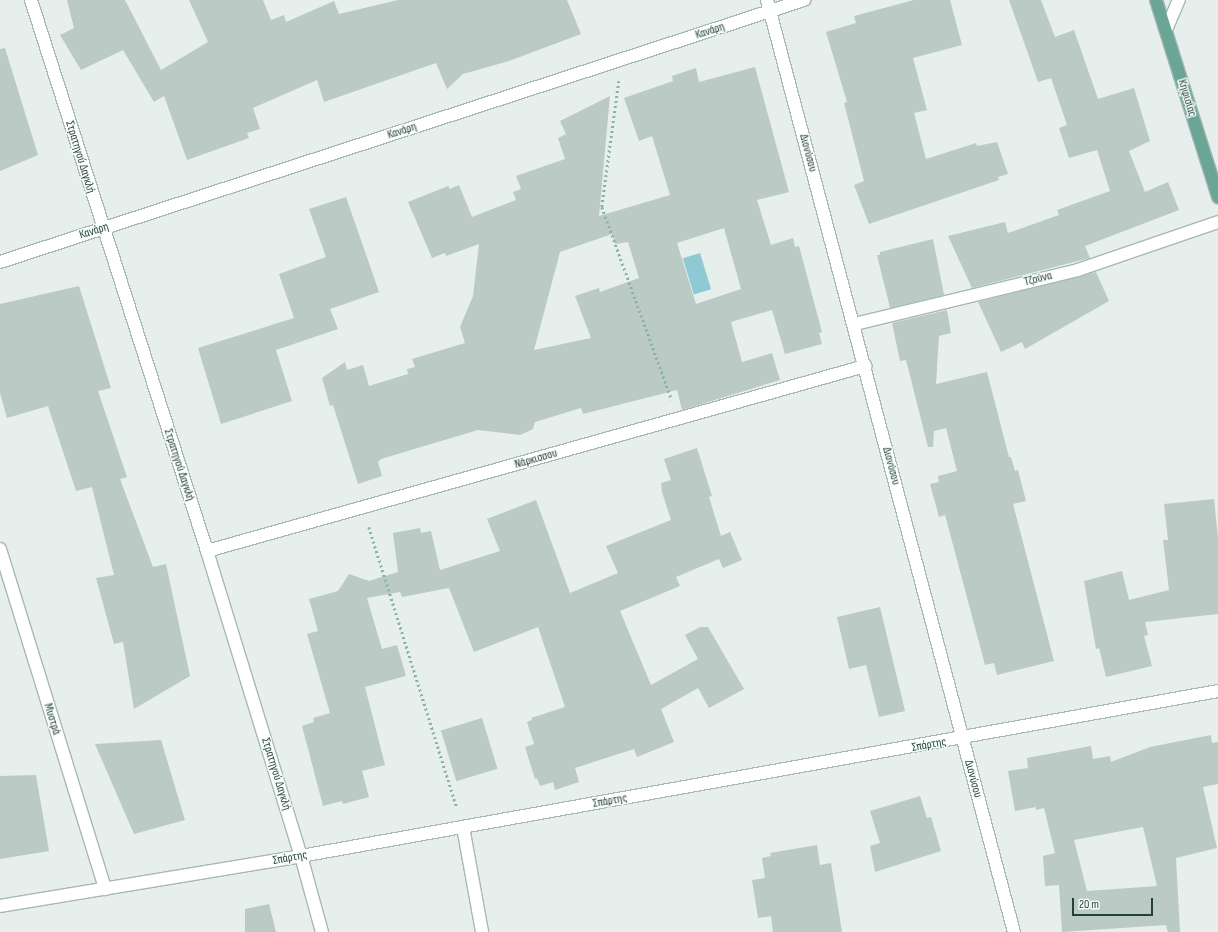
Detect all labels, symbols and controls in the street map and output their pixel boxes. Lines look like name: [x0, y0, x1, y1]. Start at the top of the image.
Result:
street label: Κανάρη: [694, 20, 726, 42]
street label: Κηφισίας: [1175, 78, 1199, 118]
street label: Στρατηγού Δαγκλή: [62, 119, 98, 195]
street label: Κανάρη: [386, 120, 418, 142]
street label: Διονύσου: [796, 133, 820, 173]
street label: Κανάρη: [78, 220, 110, 242]
street label: Τζούνα: [1023, 269, 1053, 289]
street label: Στρατηγού Δαγκλή: [161, 427, 197, 503]
street label: Νάρκισσου: [513, 446, 559, 472]
street label: Διονύσου: [879, 446, 903, 486]
street label: Μυστρά: [40, 702, 64, 736]
street label: Σπάρτης: [911, 735, 947, 755]
street label: Στρατηγού Δαγκλή: [258, 736, 294, 812]
street label: Διονύσου: [961, 759, 985, 799]
street label: Σπάρτης: [592, 791, 628, 811]
street label: Σπάρτης: [272, 848, 308, 868]
scale bar: [1074, 890, 1155, 916]
text: 20 m: [1079, 897, 1099, 912]

